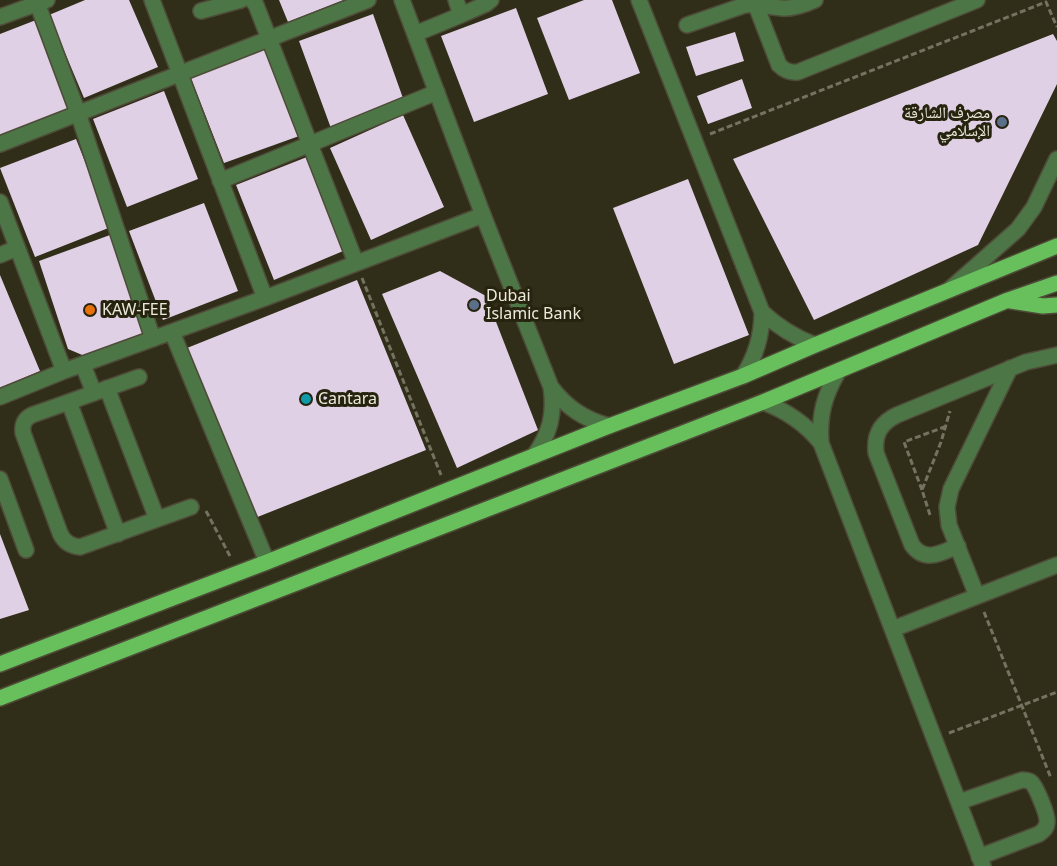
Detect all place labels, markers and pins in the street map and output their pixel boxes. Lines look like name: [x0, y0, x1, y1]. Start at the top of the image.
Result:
place label: مصرف الشارقة الإسلامي: [904, 103, 990, 141]
marker: مصرف الشارقة الإسلامي: [995, 115, 1009, 129]
place label: Dubai Islamic Bank: [486, 286, 581, 324]
marker: Dubai Islamic Bank: [467, 298, 481, 312]
place label: KAW-FEE: [102, 300, 168, 320]
marker: KAW-FEE: [83, 303, 97, 317]
place label: Cantara: [318, 389, 377, 409]
marker: Cantara: [299, 392, 313, 406]

